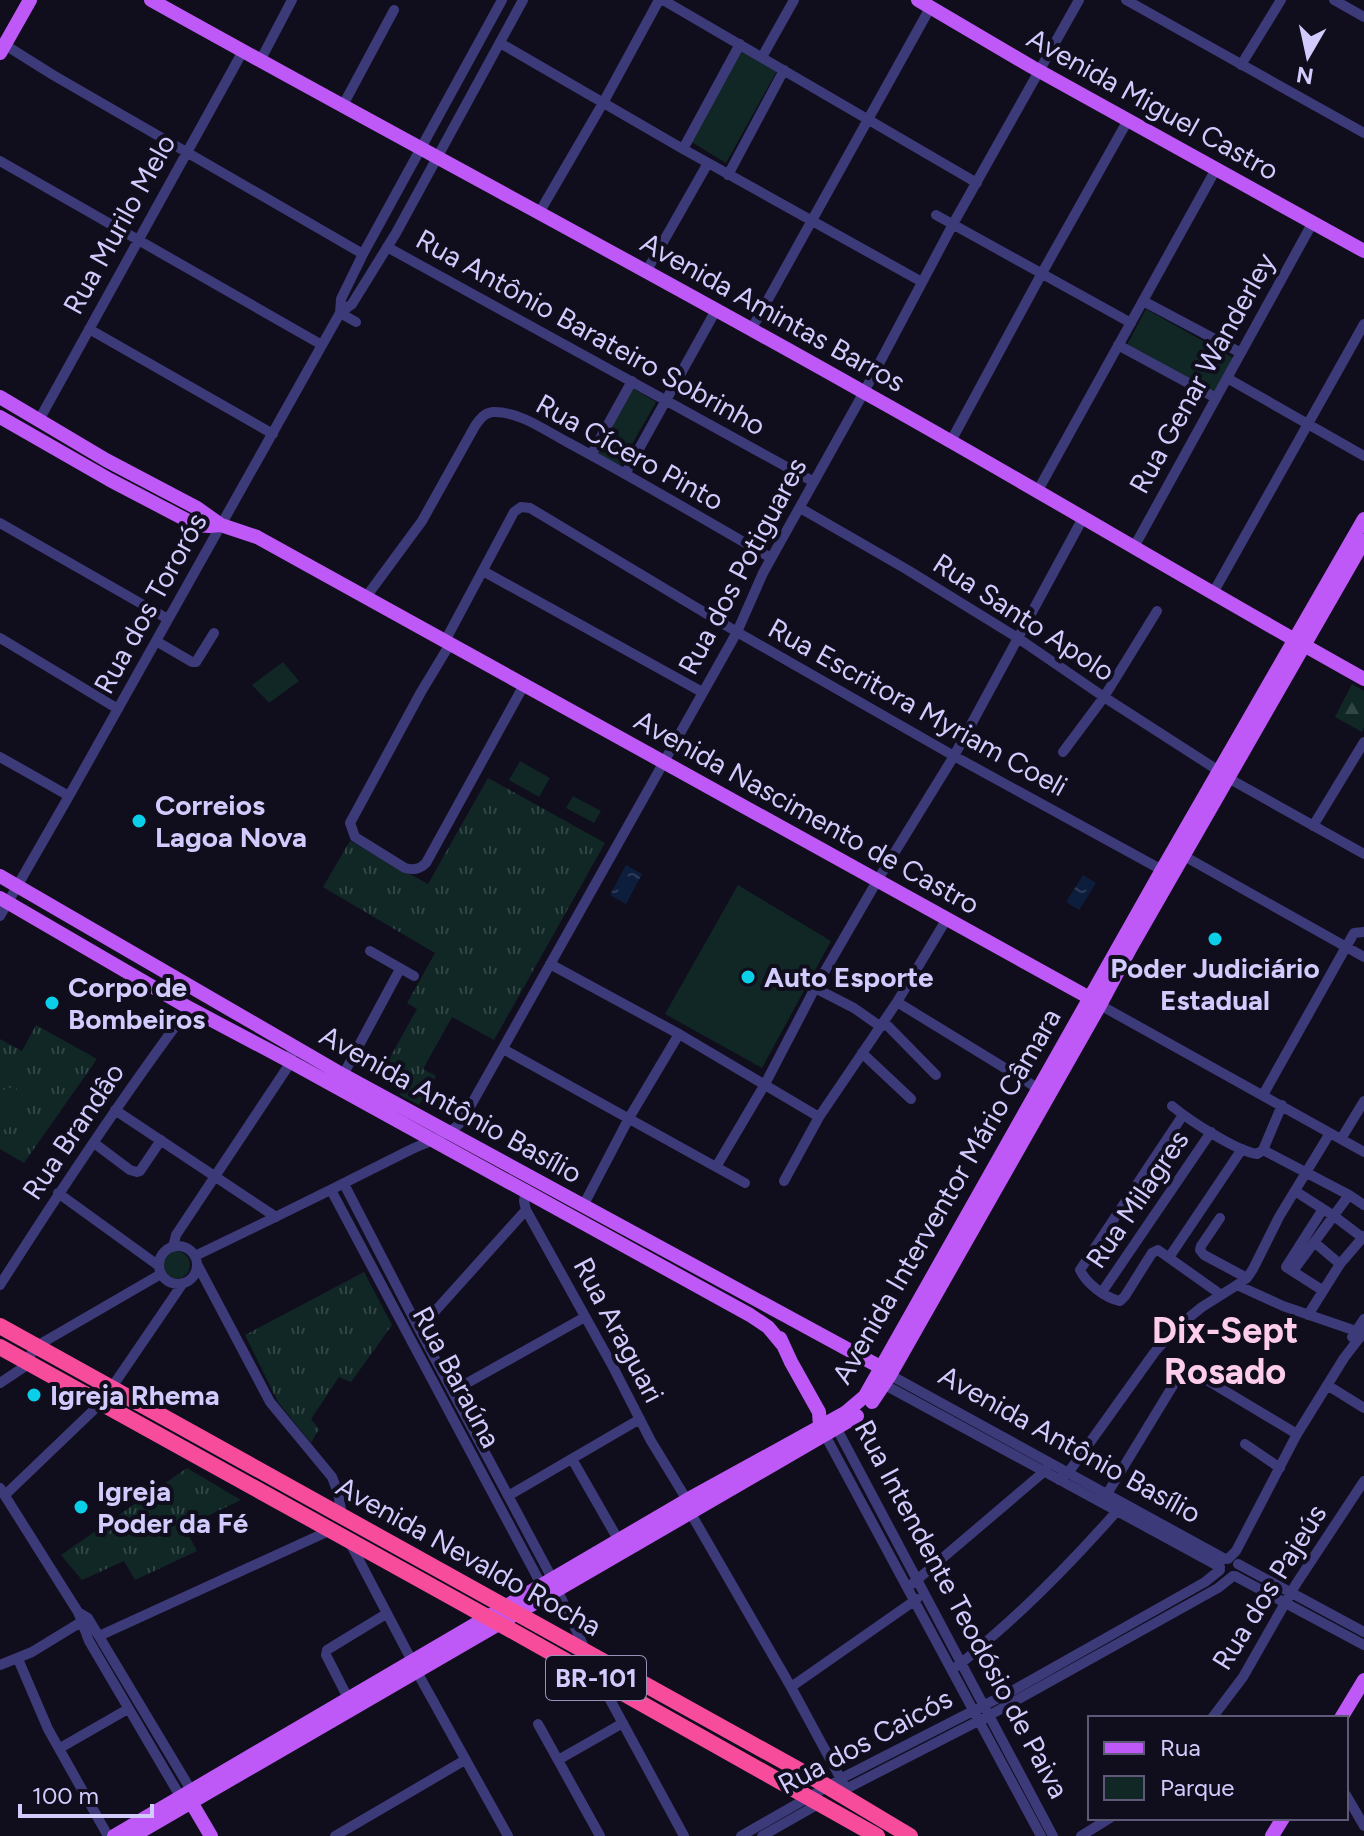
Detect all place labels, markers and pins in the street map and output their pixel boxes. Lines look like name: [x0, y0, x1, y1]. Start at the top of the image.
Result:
place label: Correios Lagoa Nova: [155, 788, 307, 854]
marker: Correios Lagoa Nova: [130, 812, 148, 830]
marker: Poder Judiciário Estadual: [1206, 930, 1224, 948]
place label: Poder Judiciário Estadual: [1110, 951, 1320, 1017]
place label: Auto Esporte: [764, 960, 934, 994]
marker: Auto Esporte: [739, 968, 757, 986]
place label: Corpo de Bombeiros: [68, 970, 205, 1036]
marker: Corpo de Bombeiros: [43, 994, 61, 1012]
place label: Igreja Rhema: [50, 1378, 220, 1412]
marker: Igreja Rhema: [25, 1386, 43, 1404]
place label: Igreja Poder da Fé: [97, 1474, 248, 1540]
marker: Igreja Poder da Fé: [72, 1498, 90, 1516]

